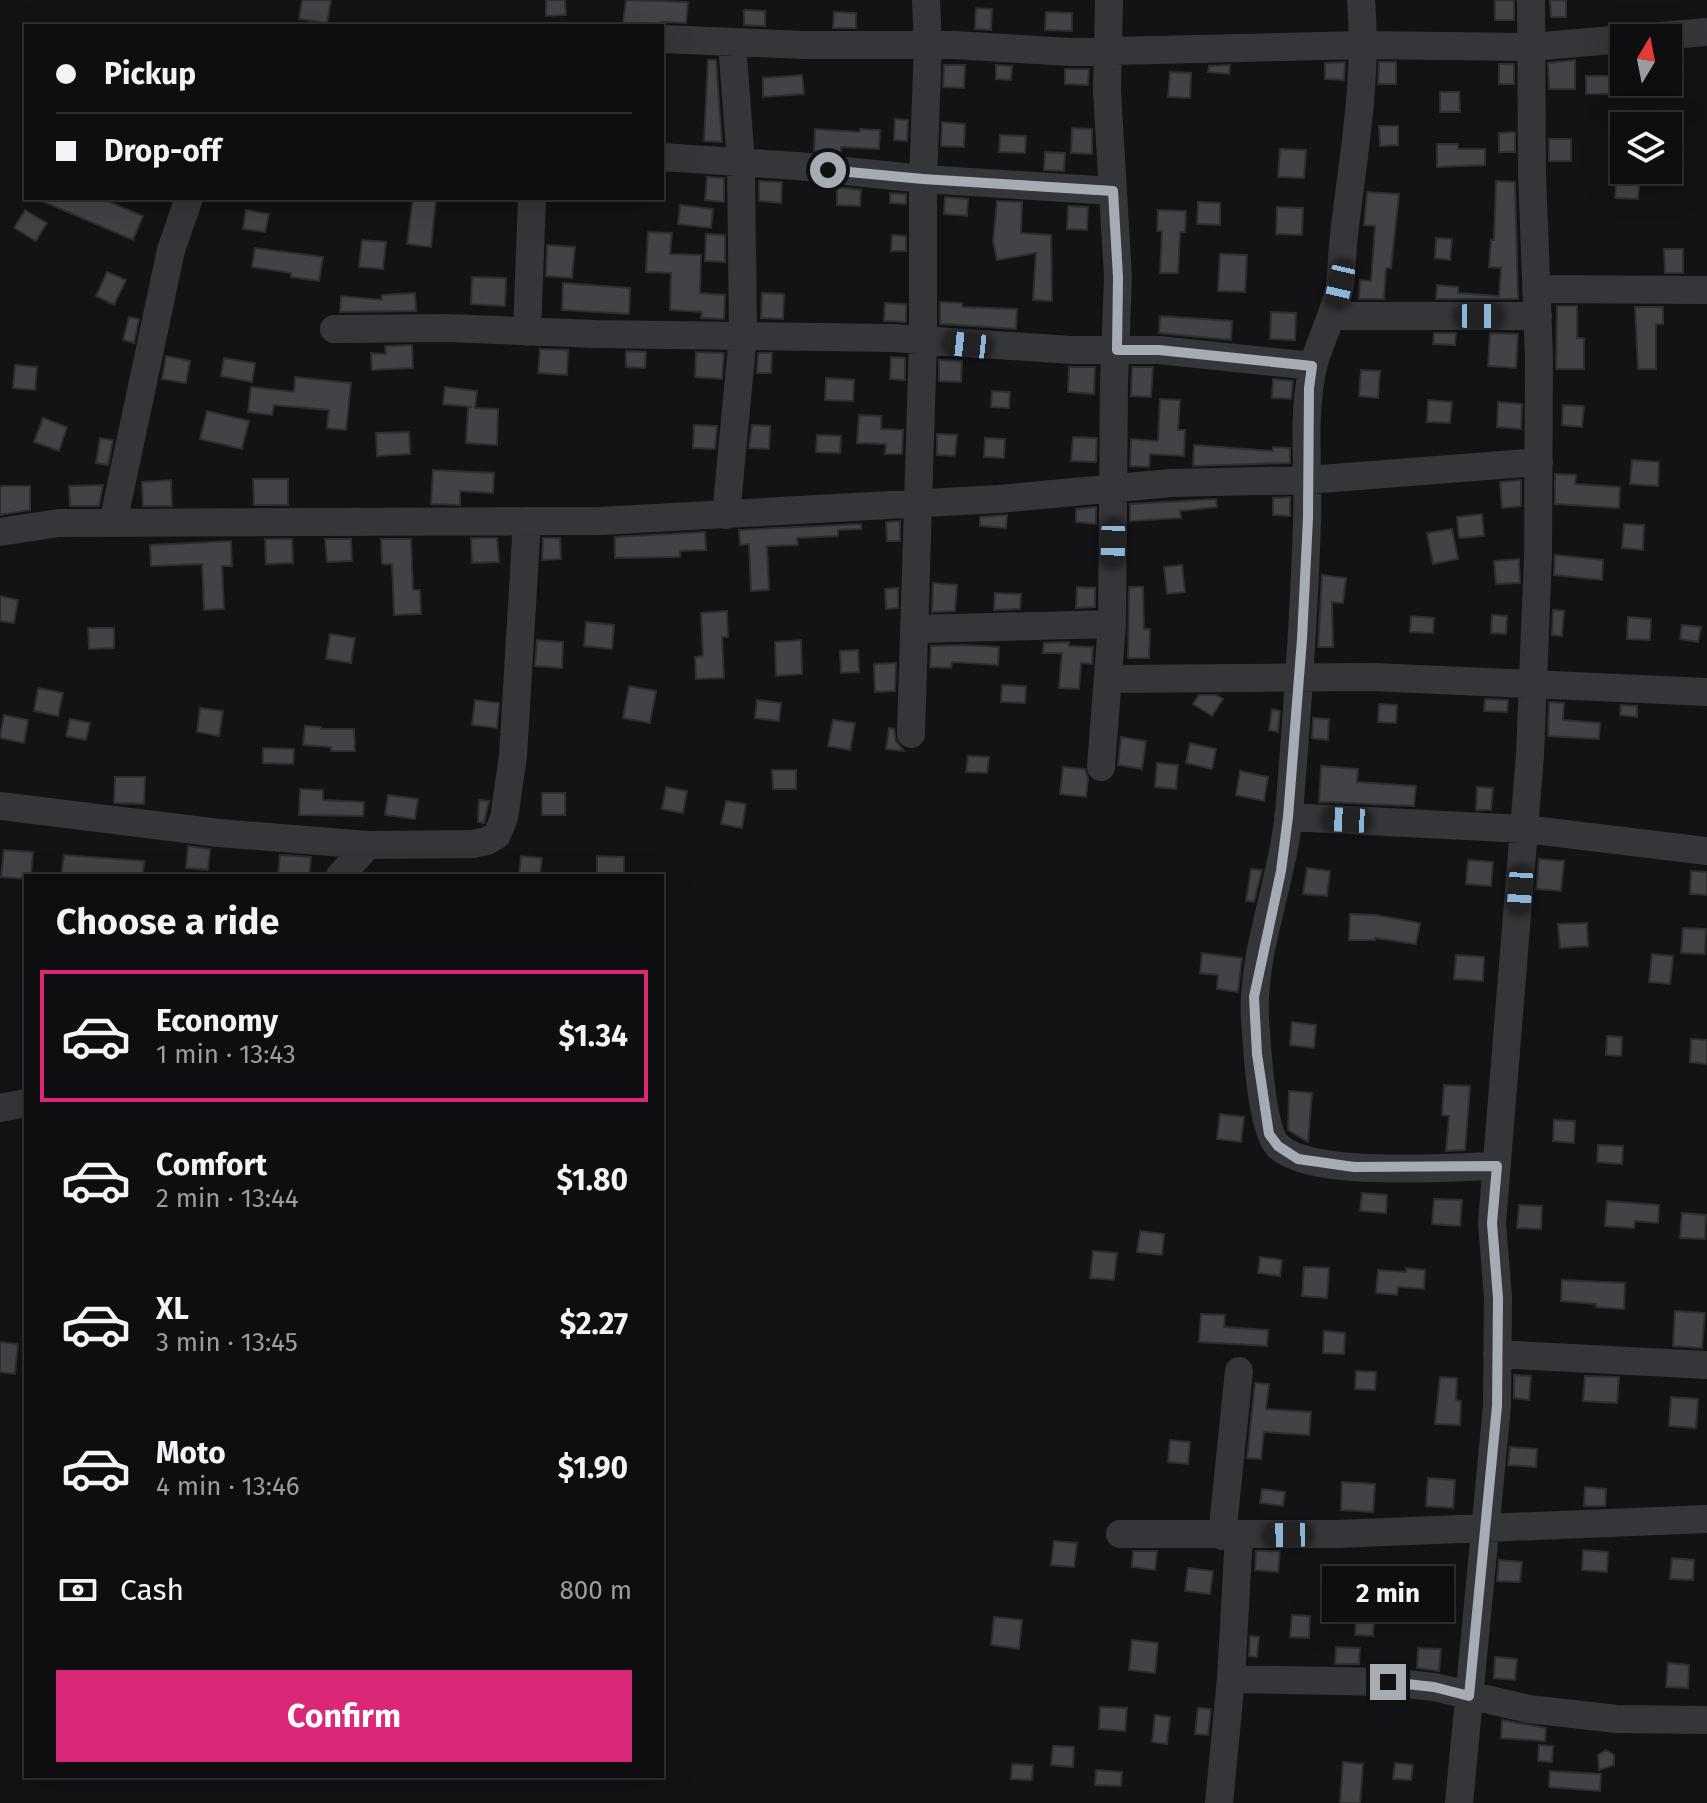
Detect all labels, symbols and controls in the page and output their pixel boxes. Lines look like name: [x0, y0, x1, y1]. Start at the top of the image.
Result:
north arrow: [1610, 24, 1682, 96]
map controls: [1610, 24, 1682, 184]
text: Pickup: [104, 56, 196, 92]
button: layers: [1610, 112, 1682, 184]
text: Drop-off: [104, 133, 221, 169]
route start: [810, 152, 846, 188]
car: [1323, 258, 1357, 310]
car: [1455, 304, 1503, 328]
car: [943, 331, 993, 359]
car: [1101, 519, 1125, 567]
car: [1322, 807, 1372, 833]
car: [1506, 865, 1534, 915]
text: Choose a ride: [56, 900, 279, 944]
icon: car: [60, 1000, 132, 1072]
text: Economy: [156, 1003, 278, 1039]
text: $1.34: [559, 1018, 628, 1054]
text: 1 min · 13:43: [156, 1039, 296, 1070]
icon: car: [60, 1144, 132, 1216]
text: Comfort: [156, 1147, 267, 1183]
text: $1.80: [557, 1162, 628, 1198]
text: 2 min · 13:44: [156, 1183, 299, 1214]
icon: car: [60, 1288, 132, 1360]
text: XL: [156, 1291, 189, 1327]
text: $2.27: [560, 1306, 628, 1342]
text: 3 min · 13:45: [156, 1327, 298, 1358]
icon: car: [60, 1432, 132, 1504]
text: Moto: [156, 1435, 226, 1471]
text: $1.90: [558, 1450, 628, 1486]
text: 4 min · 13:46: [156, 1471, 300, 1502]
car: [1264, 1523, 1312, 1547]
callout: 2 min: [1322, 1566, 1454, 1622]
icon: cash: [56, 1568, 100, 1612]
text: Cash: [120, 1572, 184, 1608]
text: 800 m: [559, 1575, 632, 1606]
text: 2 min: [1356, 1578, 1420, 1609]
route end: [1370, 1664, 1406, 1700]
button: Confirm: [56, 1670, 632, 1762]

